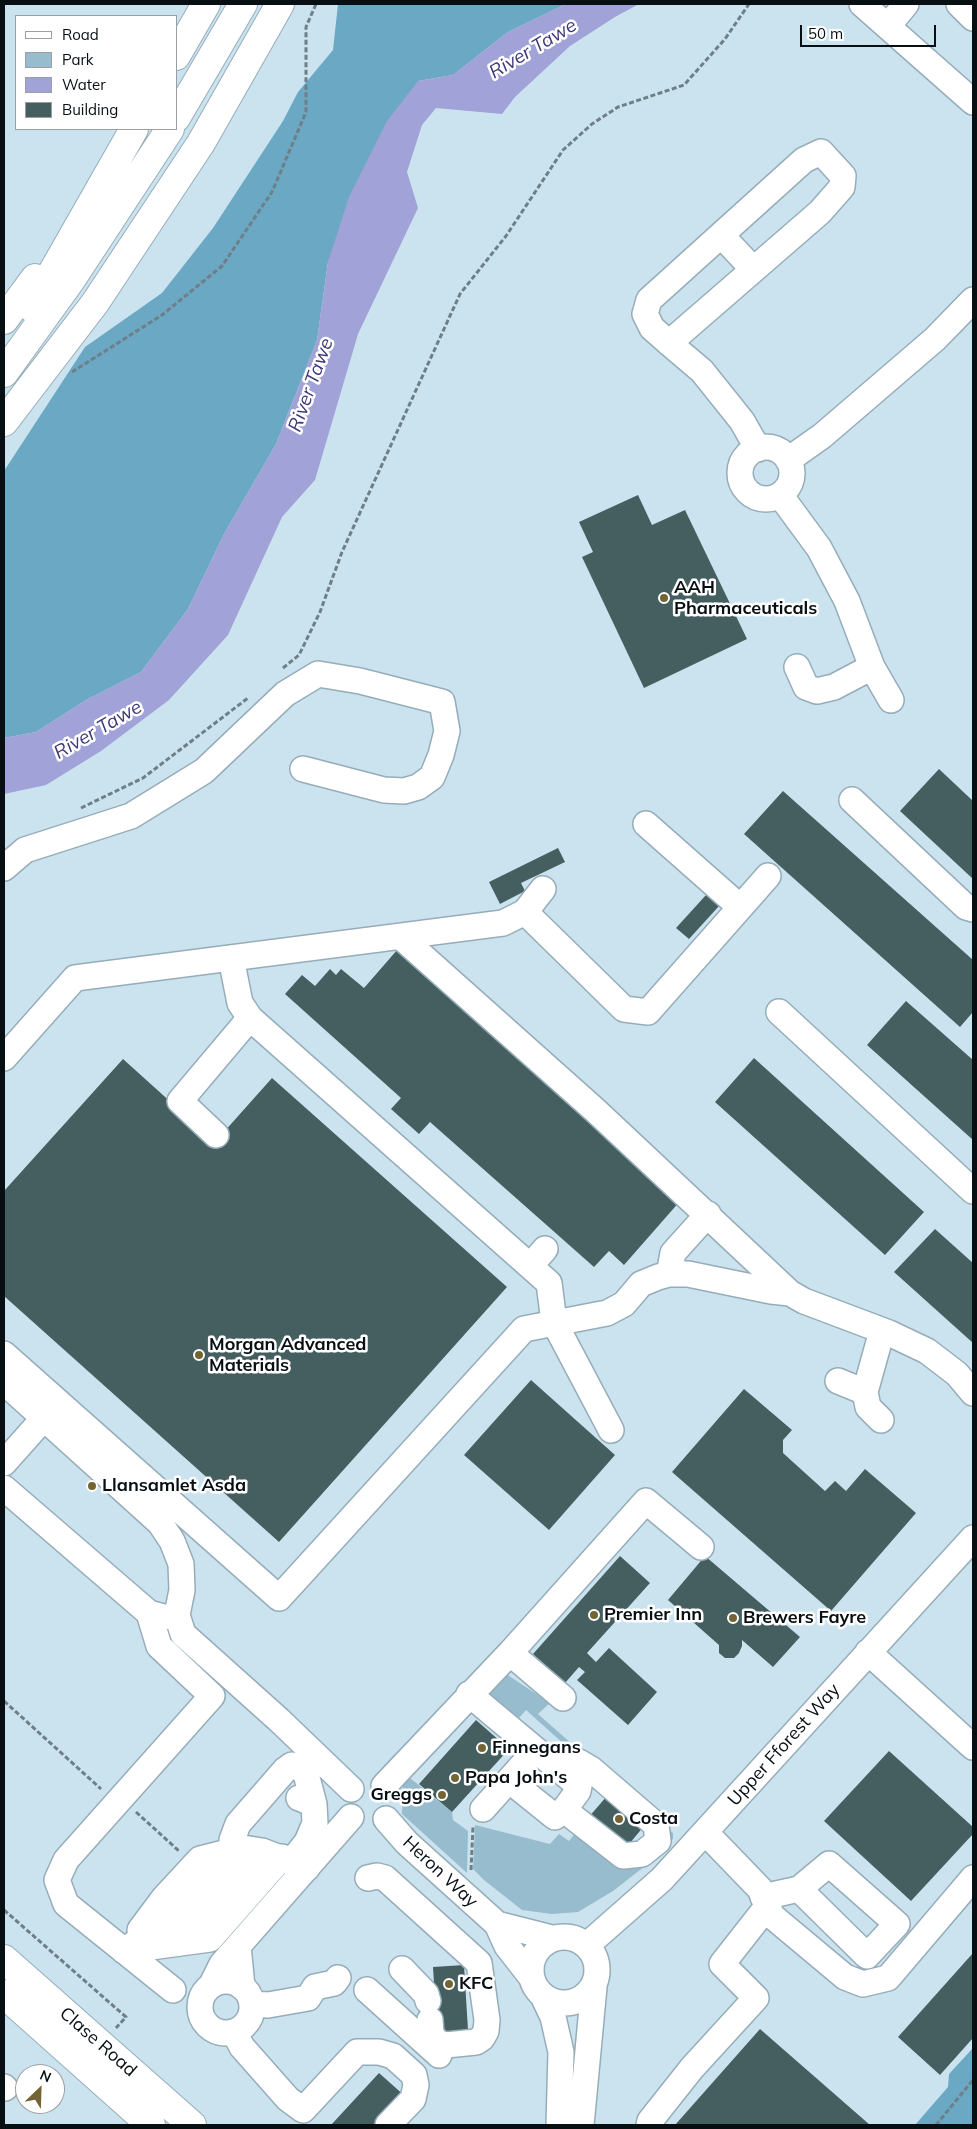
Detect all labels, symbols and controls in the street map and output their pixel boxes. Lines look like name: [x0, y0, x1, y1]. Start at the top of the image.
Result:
water label: River Tawe: [485, 14, 581, 84]
legend: [15, 15, 178, 130]
scale bar: [802, 15, 938, 47]
text: 50 m: [808, 24, 843, 43]
text: Road: [62, 25, 99, 44]
text: Park: [62, 50, 94, 69]
text: Water: [62, 75, 106, 94]
text: Building: [62, 100, 118, 119]
water label: River Tawe: [284, 335, 338, 435]
place label: AAH Pharmaceuticals: [674, 577, 817, 620]
marker: AAH Pharmaceuticals: [658, 592, 670, 604]
water label: River Tawe: [50, 696, 146, 764]
place label: Morgan Advanced Materials: [209, 1334, 366, 1376]
marker: Morgan Advanced Materials: [193, 1349, 205, 1361]
place label: Llansamlet Asda: [102, 1475, 246, 1497]
marker: Llansamlet Asda: [86, 1480, 98, 1492]
place label: Premier Inn: [604, 1604, 702, 1626]
place label: Brewers Fayre: [743, 1607, 866, 1629]
marker: Premier Inn: [588, 1609, 600, 1621]
marker: Brewers Fayre: [727, 1612, 739, 1624]
street label: Upper Fforest Way: [723, 1679, 845, 1811]
place label: Finnegans: [492, 1737, 581, 1759]
marker: Finnegans: [476, 1742, 488, 1754]
place label: Papa John's: [465, 1767, 567, 1789]
marker: Papa John's: [449, 1772, 461, 1784]
place label: Greggs: [370, 1784, 432, 1806]
marker: Greggs: [436, 1789, 448, 1801]
place label: Costa: [629, 1808, 678, 1830]
marker: Costa: [613, 1813, 625, 1825]
street label: Heron Way: [398, 1832, 482, 1912]
place label: KFC: [459, 1973, 493, 1995]
marker: KFC: [443, 1978, 455, 1990]
street label: Clase Road: [55, 2003, 141, 2081]
north arrow: [15, 2064, 65, 2114]
text: N: [37, 2066, 54, 2087]

